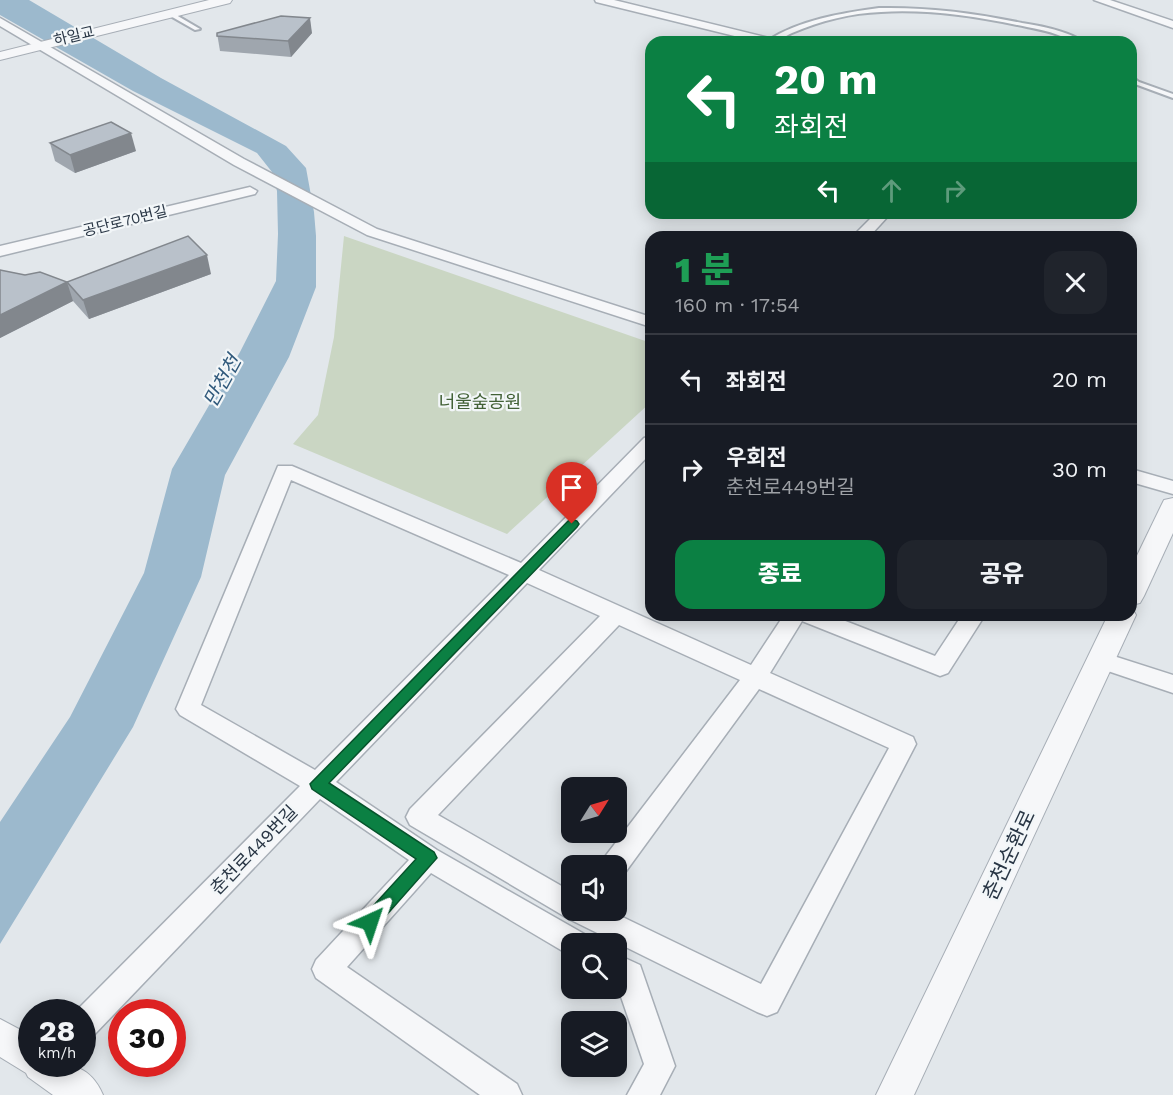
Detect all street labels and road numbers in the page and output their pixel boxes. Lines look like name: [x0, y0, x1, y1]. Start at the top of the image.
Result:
street label: 하일교: [52, 22, 96, 50]
street label: 공단로70번길: [81, 202, 169, 240]
street label: 춘천로449번길: [206, 801, 301, 899]
street label: 춘천순환로: [977, 806, 1040, 904]

